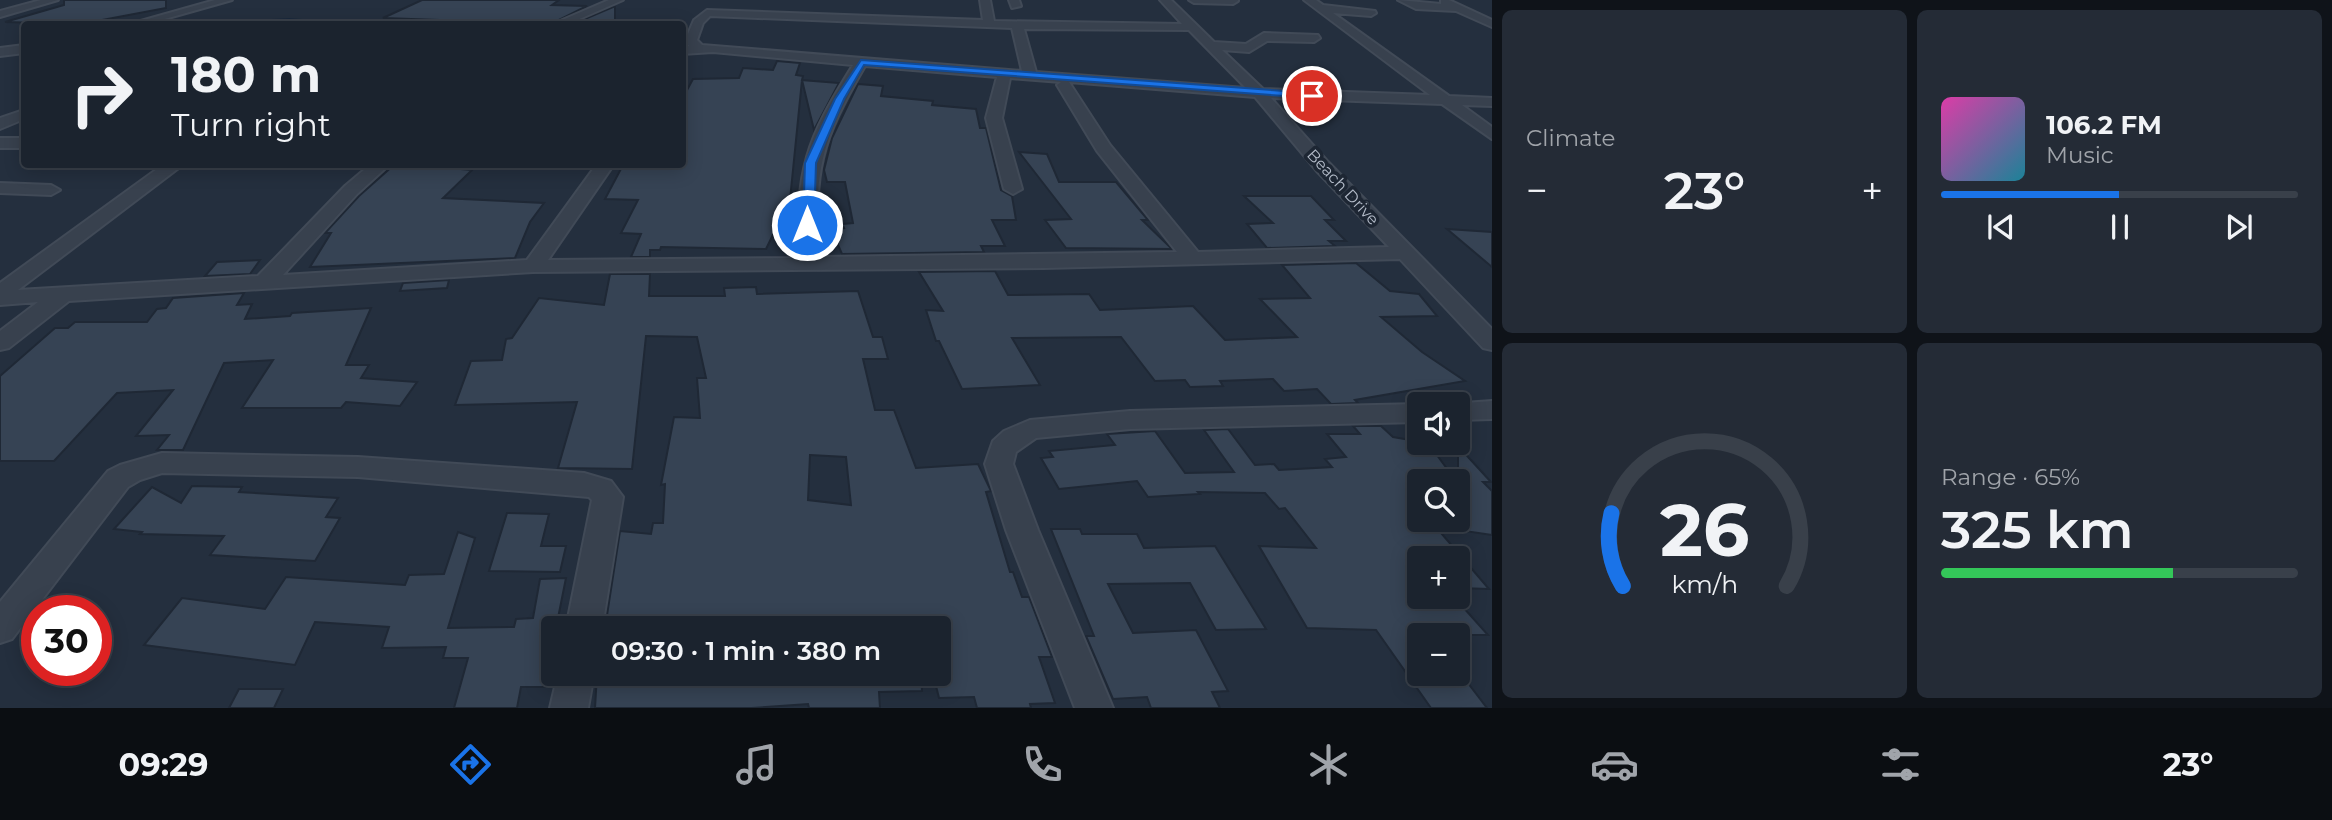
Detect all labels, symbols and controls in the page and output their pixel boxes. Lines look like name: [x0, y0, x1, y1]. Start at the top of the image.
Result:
text: 180 m: [171, 45, 321, 104]
icon: right: [56, 49, 147, 140]
pin: [1282, 66, 1342, 126]
icon: arrive: [1293, 77, 1331, 115]
text: Turn right: [171, 105, 331, 144]
text: 106.2 FM: [2046, 109, 2162, 141]
text: Climate: [1526, 124, 1615, 152]
text: Music: [2046, 141, 2114, 169]
street label: Beach Drive: [1303, 145, 1383, 229]
text: 23°: [1664, 159, 1745, 222]
text: −: [1526, 167, 1548, 214]
text: +: [1861, 167, 1883, 214]
position arrow: [770, 188, 844, 262]
icon: previous: [1982, 208, 2020, 246]
icon: pause: [2101, 208, 2139, 246]
icon: next: [2220, 208, 2258, 246]
map controls: [1407, 392, 1470, 686]
button: sound: [1407, 392, 1470, 455]
text: Range · 65%: [1941, 463, 2080, 491]
button: search: [1407, 469, 1470, 532]
text: 26: [1660, 487, 1749, 575]
text: 325 km: [1941, 498, 2134, 561]
button: +: [1407, 546, 1470, 609]
text: km/h: [1671, 569, 1738, 599]
speed limit sign: 30: [21, 595, 112, 686]
button: −: [1407, 623, 1470, 686]
text: 09:30 · 1 min · 380 m: [611, 635, 881, 667]
icon: directions: [446, 740, 495, 789]
icon: music: [732, 740, 781, 789]
icon: phone: [1018, 740, 1067, 789]
icon: climate: [1304, 740, 1353, 789]
icon: car: [1590, 740, 1639, 789]
icon: filters: [1876, 740, 1925, 789]
text: 09:29: [119, 745, 208, 784]
text: 23°: [2163, 745, 2213, 784]

